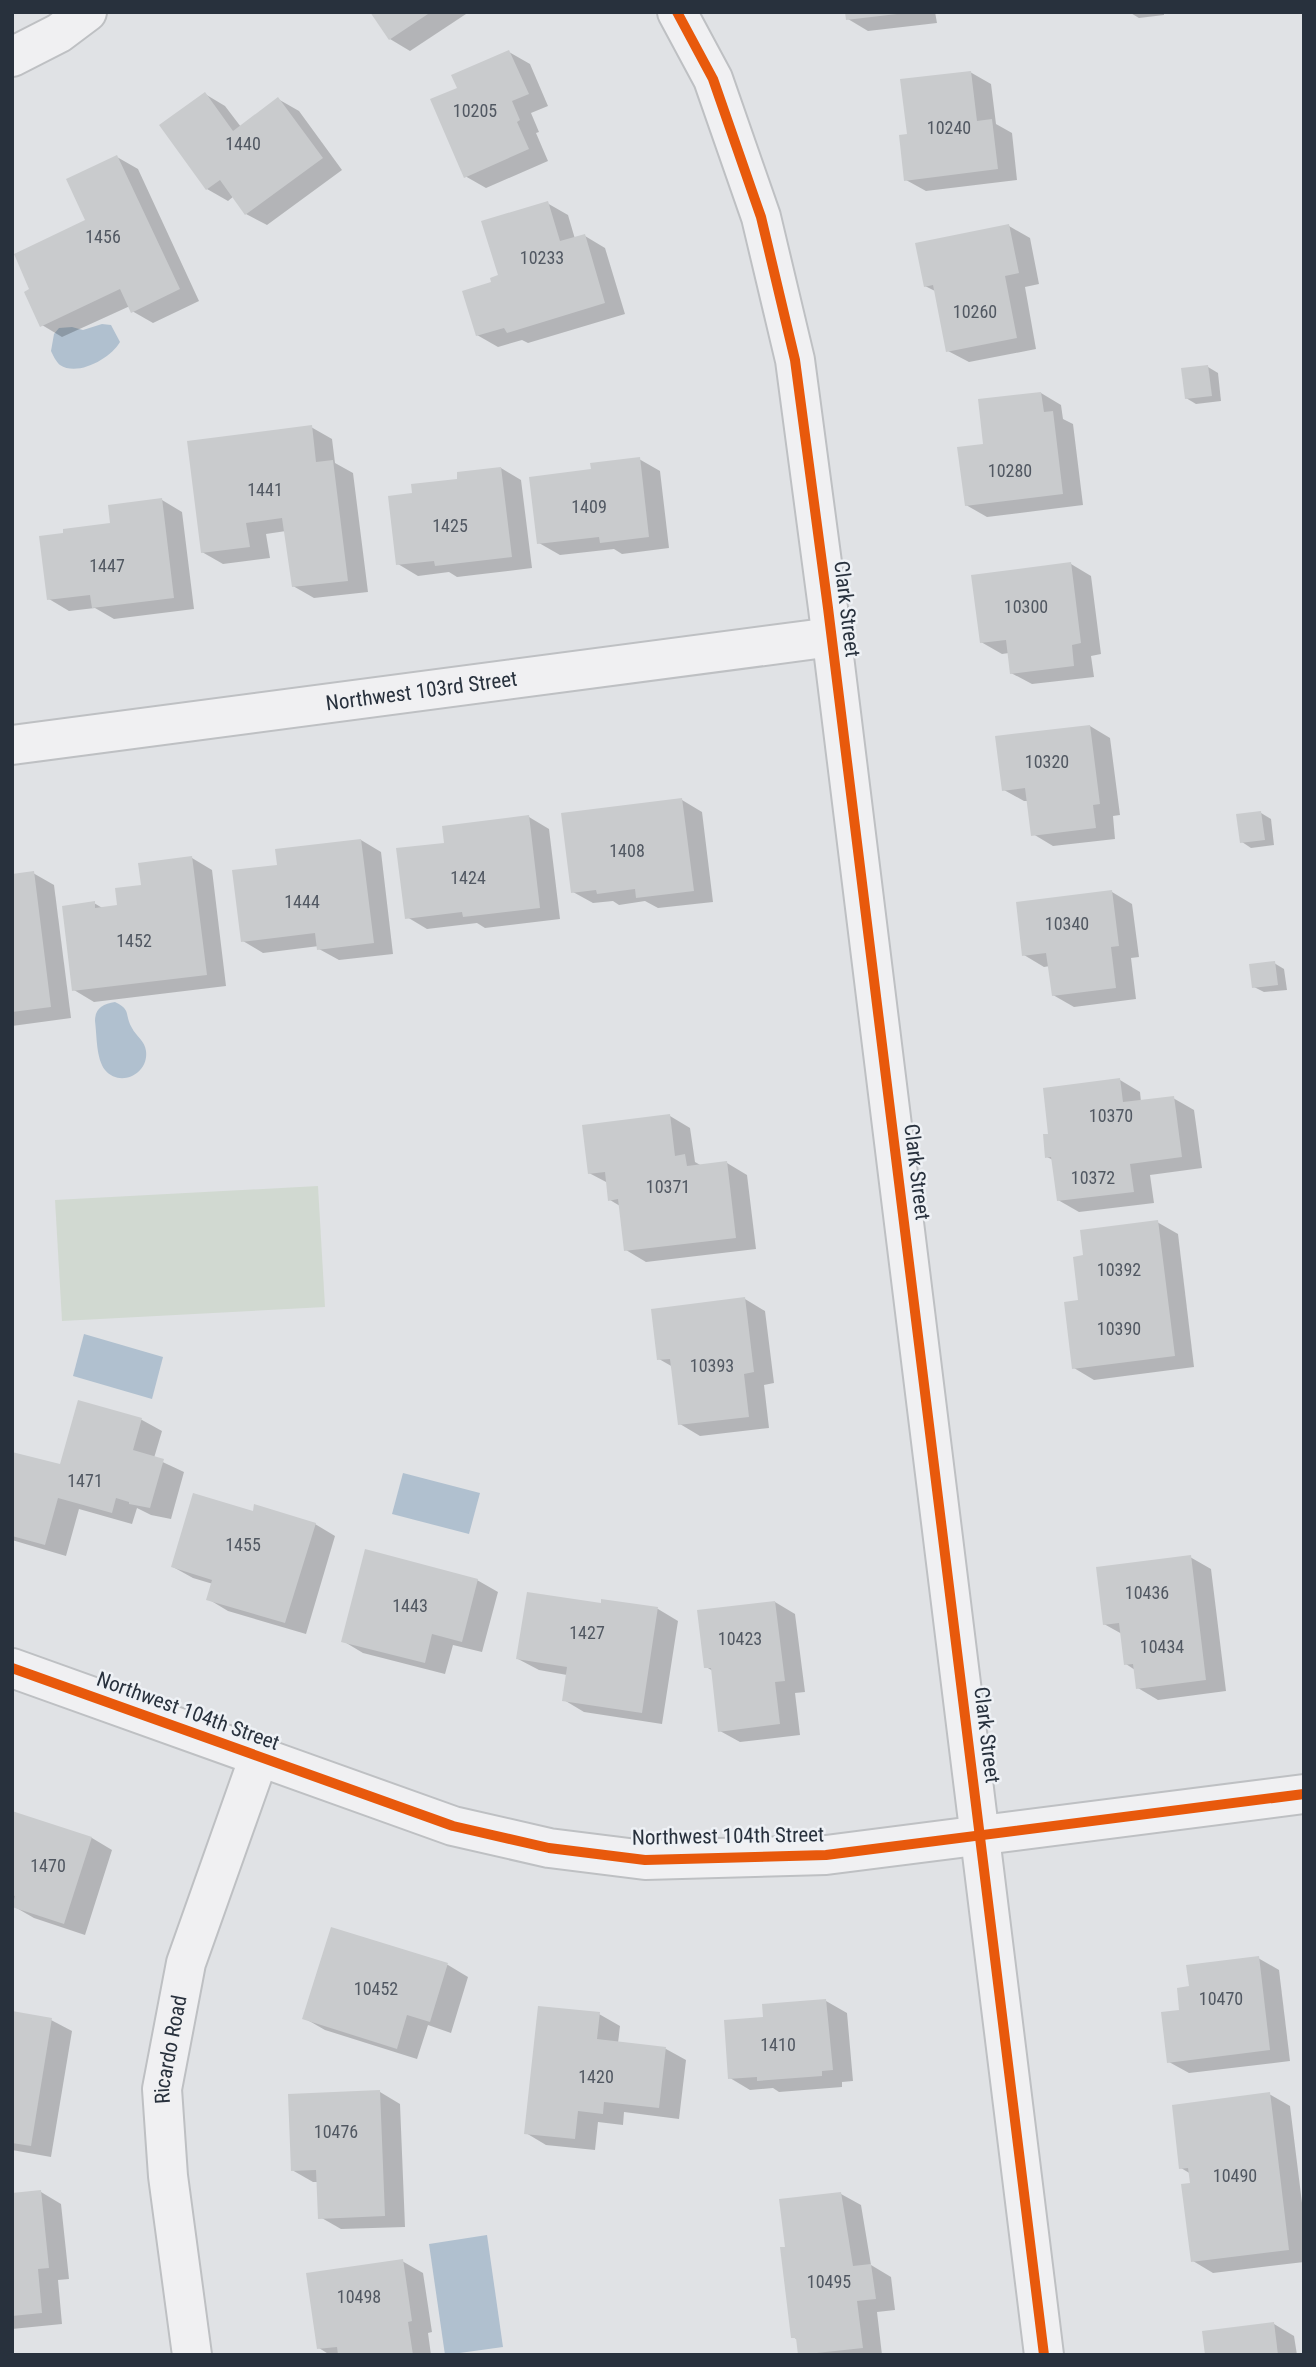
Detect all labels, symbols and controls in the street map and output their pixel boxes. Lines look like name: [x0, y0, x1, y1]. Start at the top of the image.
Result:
house number: 10205: [453, 100, 497, 121]
house number: 10240: [927, 117, 971, 138]
house number: 1440: [225, 133, 261, 154]
house number: 1456: [85, 226, 121, 247]
house number: 10233: [520, 247, 564, 268]
house number: 10260: [953, 301, 997, 322]
house number: 10280: [988, 460, 1032, 481]
house number: 1441: [247, 479, 283, 500]
house number: 1409: [571, 496, 607, 517]
house number: 1425: [432, 515, 468, 536]
house number: 1447: [89, 555, 125, 576]
street label: Clark Street: [829, 560, 865, 658]
house number: 10300: [1004, 596, 1048, 617]
street label: Northwest 103rd Street: [324, 667, 519, 716]
house number: 10320: [1025, 751, 1069, 772]
house number: 1408: [609, 840, 645, 861]
house number: 1424: [450, 867, 486, 888]
house number: 1444: [284, 891, 320, 912]
house number: 10340: [1045, 913, 1089, 934]
house number: 1452: [116, 930, 152, 951]
house number: 10370: [1089, 1105, 1133, 1126]
street label: Clark Street: [899, 1123, 935, 1221]
house number: 10372: [1071, 1167, 1115, 1188]
house number: 10371: [646, 1176, 690, 1197]
house number: 10392: [1097, 1259, 1141, 1280]
house number: 10390: [1097, 1318, 1141, 1339]
house number: 10393: [690, 1355, 734, 1376]
house number: 1471: [67, 1470, 103, 1491]
house number: 1455: [225, 1534, 261, 1555]
house number: 10436: [1125, 1582, 1169, 1603]
house number: 1443: [392, 1595, 428, 1616]
house number: 1427: [569, 1622, 605, 1643]
house number: 10423: [718, 1628, 762, 1649]
house number: 10434: [1140, 1636, 1184, 1657]
street label: Northwest 104th Street: [93, 1667, 283, 1755]
street label: Clark Street: [969, 1686, 1005, 1784]
street label: Northwest 104th Street: [632, 1822, 824, 1850]
house number: 1470: [30, 1855, 66, 1876]
house number: 10452: [354, 1978, 398, 1999]
house number: 10470: [1199, 1988, 1243, 2009]
street label: Ricardo Road: [150, 1993, 192, 2105]
house number: 1410: [760, 2034, 796, 2055]
house number: 1420: [578, 2066, 614, 2087]
house number: 10476: [314, 2121, 358, 2142]
house number: 10490: [1213, 2165, 1257, 2186]
house number: 10495: [807, 2271, 851, 2292]
house number: 10498: [337, 2286, 381, 2307]

